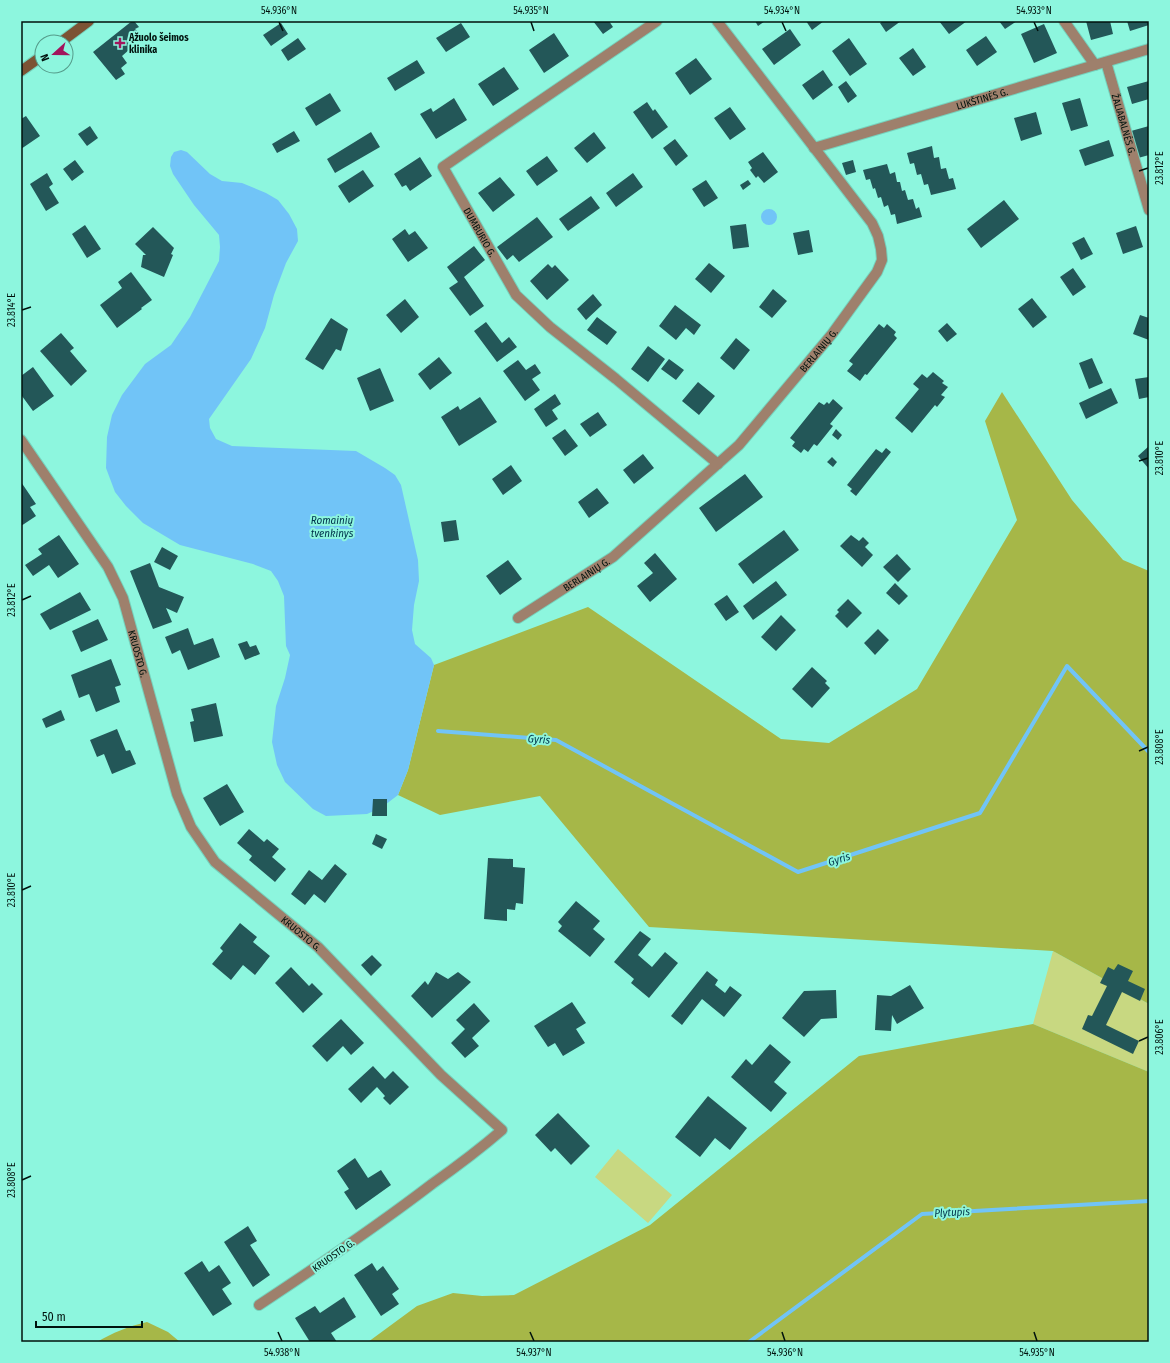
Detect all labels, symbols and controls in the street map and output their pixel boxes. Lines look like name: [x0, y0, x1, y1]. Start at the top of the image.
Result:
text: 54.936°N: [261, 5, 297, 17]
text: 54.935°N: [513, 5, 549, 17]
text: 54.934°N: [764, 5, 800, 17]
text: 54.933°N: [1016, 5, 1052, 17]
place label: Ąžuolo šeimos klinika: [128, 31, 189, 56]
north arrow: [34, 34, 74, 74]
marker: Ąžuolo šeimos klinika: [114, 37, 126, 49]
text: N: [38, 52, 52, 63]
street label: LUKŠTINĖS G.: [955, 86, 1009, 113]
street label: ŽALIABALNĖS G.: [1109, 92, 1138, 157]
text: 23.812°E: [1154, 151, 1166, 185]
street label: DUMBURIO G.: [460, 206, 498, 259]
text: 23.814°E: [6, 293, 18, 327]
street label: BERLAINIŲ G.: [798, 327, 841, 375]
text: 23.810°E: [1154, 441, 1166, 475]
water label: Romainių tvenkinys: [311, 514, 354, 540]
street label: BERLAINIŲ G.: [561, 556, 612, 594]
text: 23.812°E: [6, 583, 18, 617]
street label: KRUOSTO G.: [125, 629, 150, 679]
text: 23.808°E: [1154, 729, 1166, 765]
water label: Gyris: [527, 732, 551, 747]
water label: Gyris: [826, 850, 852, 869]
text: 23.810°E: [6, 873, 18, 907]
street label: KRUOSTO G.: [278, 914, 323, 954]
text: 23.806°E: [1154, 1019, 1166, 1055]
text: 23.808°E: [6, 1162, 18, 1198]
water label: Plytupis: [934, 1205, 971, 1220]
street label: KRUOSTO G.: [310, 1237, 357, 1275]
scale bar: [36, 1303, 142, 1329]
text: 50 m: [42, 1310, 66, 1324]
text: 54.938°N: [264, 1347, 300, 1359]
text: 54.937°N: [516, 1347, 552, 1359]
text: 54.936°N: [767, 1347, 803, 1359]
text: 54.935°N: [1019, 1347, 1055, 1359]

